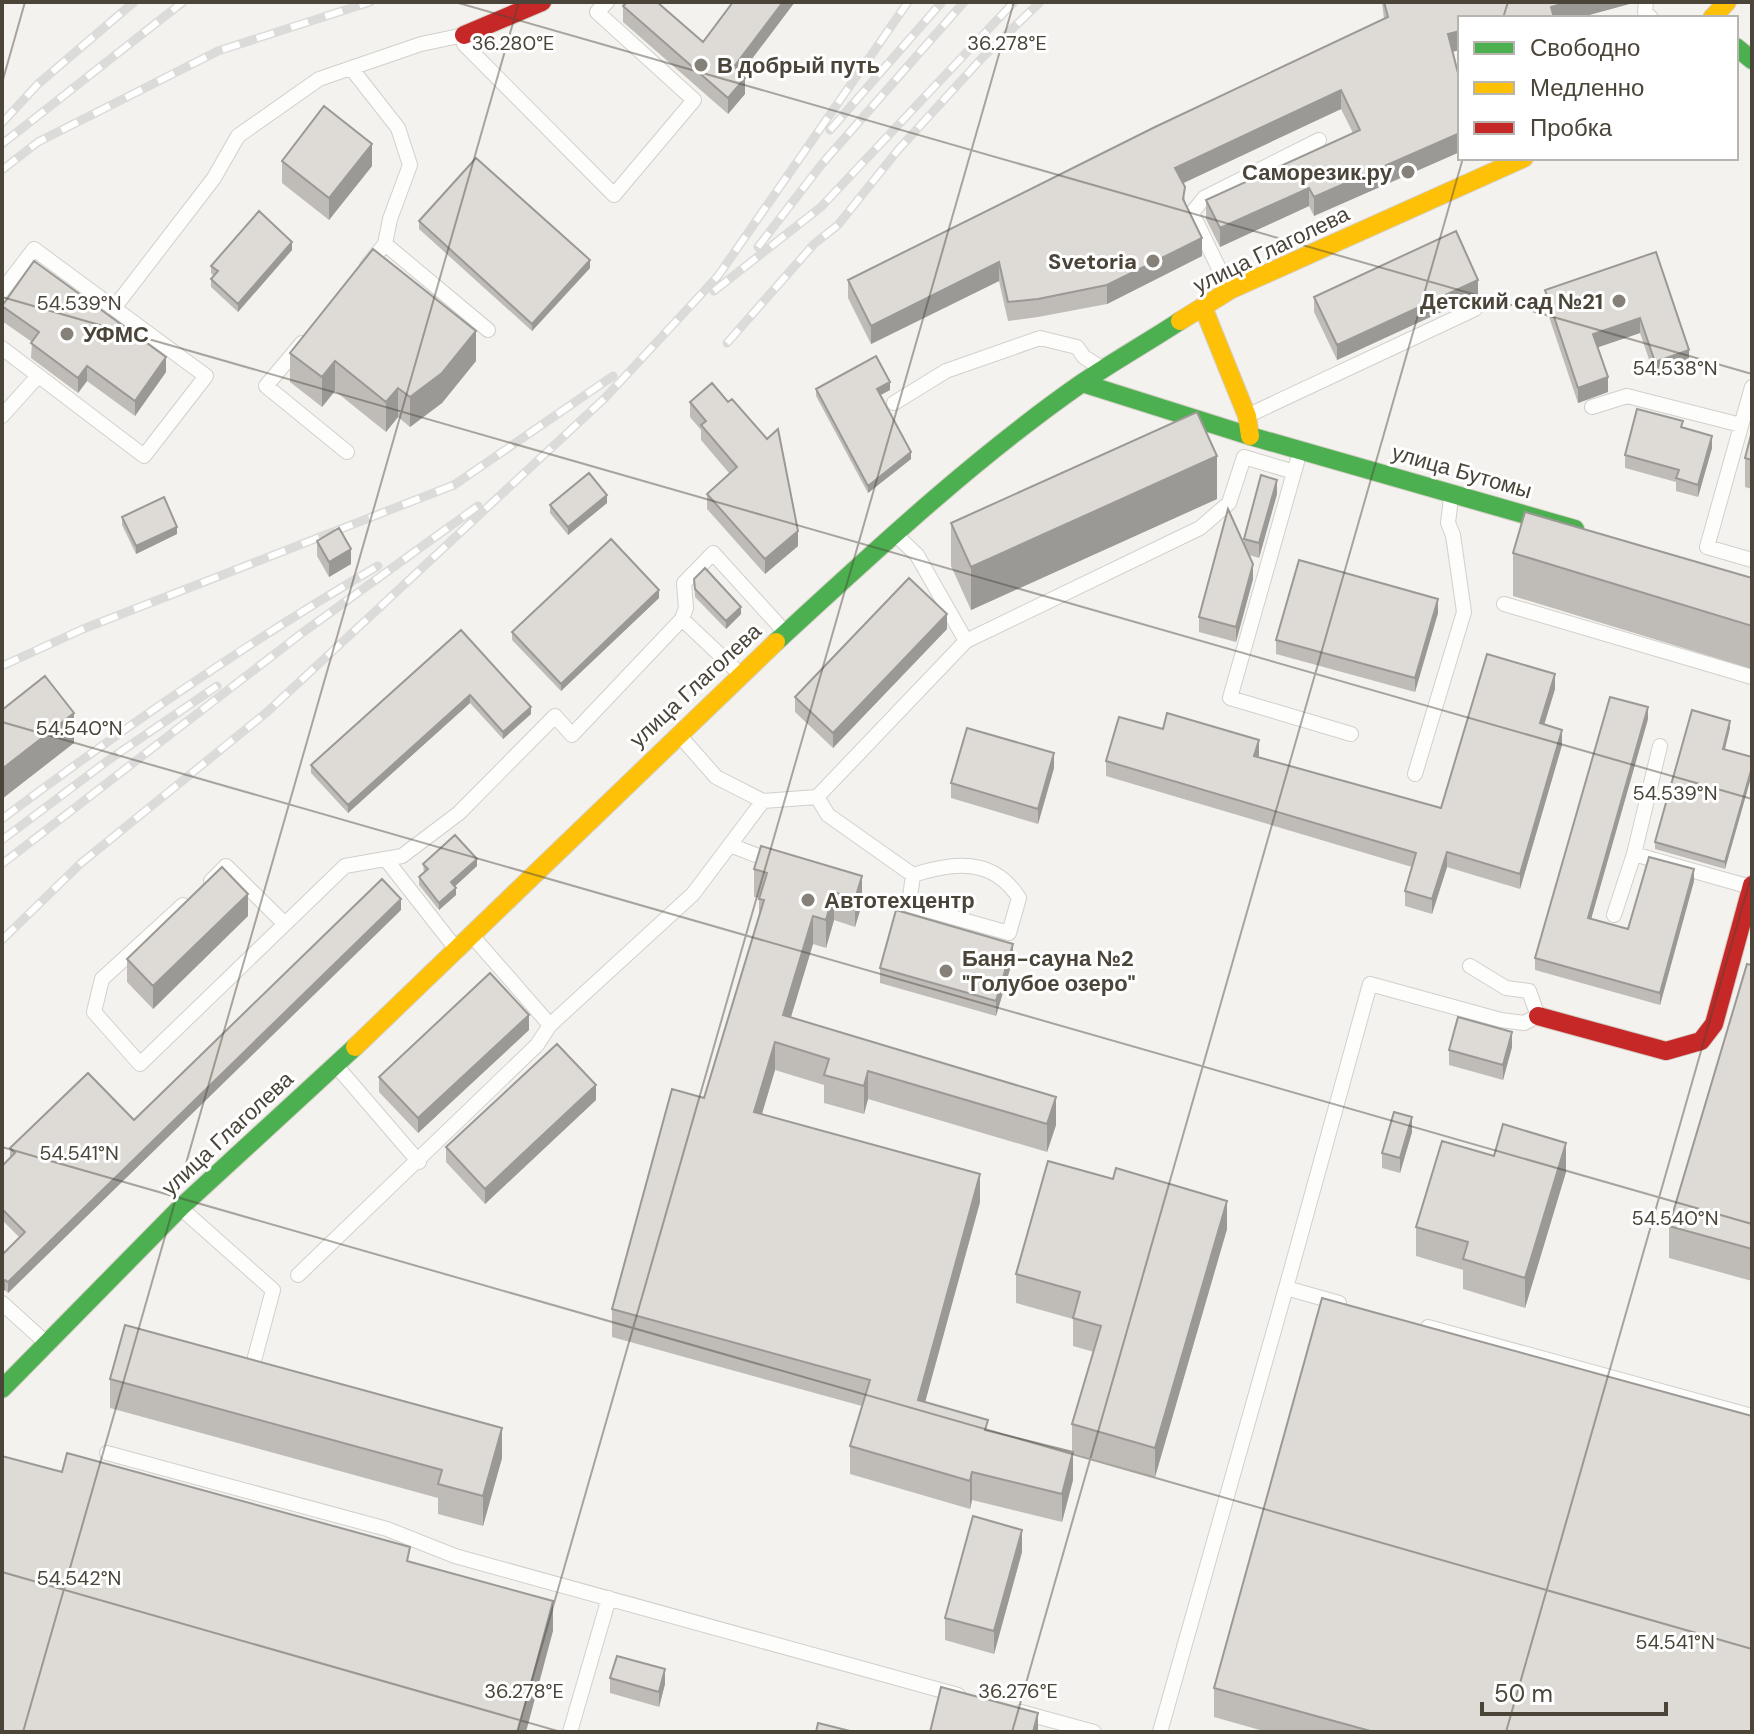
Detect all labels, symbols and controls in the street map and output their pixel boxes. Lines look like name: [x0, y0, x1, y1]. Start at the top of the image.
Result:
legend: [1458, 16, 1738, 160]
text: 36.280°E: [472, 30, 554, 56]
text: 36.278°E: [967, 30, 1047, 56]
text: Свободно: [1530, 32, 1640, 63]
place label: В добрый путь: [717, 51, 880, 80]
marker: В добрый путь: [692, 56, 710, 74]
text: Медленно: [1530, 72, 1644, 103]
text: Пробка: [1530, 112, 1613, 143]
place label: Саморезик.ру: [1242, 158, 1393, 187]
marker: Саморезик.ру: [1399, 163, 1417, 181]
street label: улица Глаголева: [1188, 199, 1355, 300]
place label: Svetoria: [1048, 247, 1137, 276]
marker: Svetoria: [1144, 252, 1162, 270]
place label: Детский сад №21: [1420, 287, 1603, 316]
text: 54.539°N: [37, 290, 121, 316]
marker: Детский сад №21: [1610, 292, 1628, 310]
place label: УФМС: [83, 320, 149, 349]
marker: УФМС: [58, 325, 76, 343]
text: 54.538°N: [1632, 355, 1718, 381]
street label: улица Бутомы: [1389, 438, 1535, 505]
street label: улица Глаголева: [623, 616, 768, 754]
text: 54.540°N: [36, 715, 123, 741]
text: 54.539°N: [1633, 780, 1717, 806]
place label: Автотехцентр: [824, 886, 975, 915]
marker: Автотехцентр: [799, 891, 817, 909]
place label: Баня-сауна №2 "Голубое озеро": [962, 944, 1136, 998]
marker: Баня-сауна №2 "Голубое озеро": [937, 962, 955, 980]
street label: улица Глаголева: [155, 1064, 300, 1202]
text: 54.541°N: [39, 1140, 119, 1166]
text: 54.540°N: [1632, 1205, 1719, 1231]
text: 54.542°N: [37, 1565, 121, 1591]
text: 54.541°N: [1635, 1629, 1715, 1655]
scale bar: [1482, 1666, 1666, 1716]
text: 36.278°E: [484, 1678, 564, 1704]
text: 36.276°E: [978, 1678, 1058, 1704]
text: 50 m: [1494, 1678, 1553, 1709]

